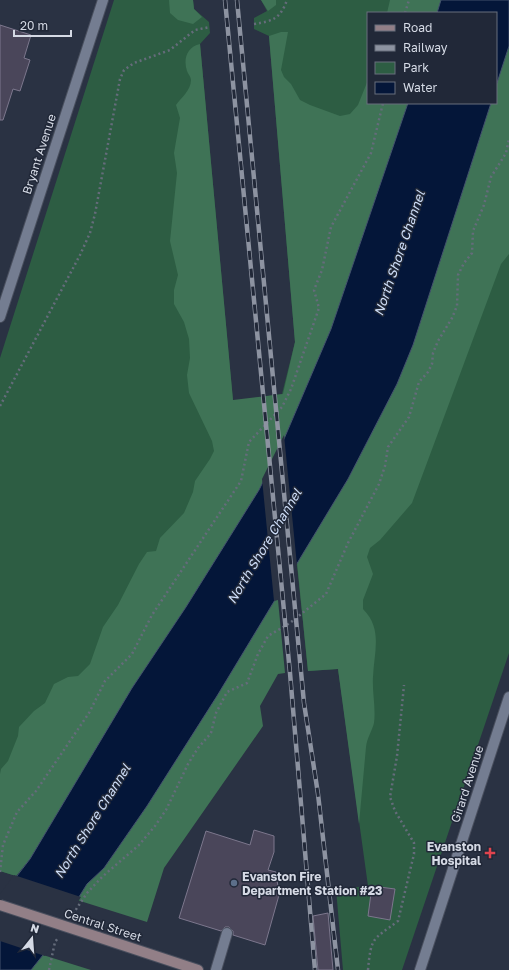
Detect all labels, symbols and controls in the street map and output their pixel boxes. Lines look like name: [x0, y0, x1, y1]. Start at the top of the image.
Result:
scale bar: [14, 12, 71, 38]
legend: [367, 12, 497, 104]
text: 20 m: [20, 18, 48, 33]
text: Road: [403, 20, 432, 35]
text: Railway: [403, 40, 448, 55]
text: Park: [403, 60, 429, 75]
text: Water: [403, 80, 437, 95]
street label: Bryant Avenue: [19, 112, 59, 196]
water label: North Shore Channel: [370, 188, 428, 318]
water label: North Shore Channel: [223, 485, 305, 606]
street label: Girard Avenue: [447, 743, 487, 825]
water label: North Shore Channel: [50, 760, 134, 881]
place label: Evanston Hospital: [427, 839, 481, 868]
marker: Evanston Hospital: [484, 847, 496, 859]
place label: Evanston Fire Department Station #23: [242, 869, 382, 898]
marker: Evanston Fire Department Station #23: [229, 878, 239, 888]
street label: Central Street: [62, 905, 144, 945]
north arrow: [12, 918, 52, 958]
text: N: [29, 921, 41, 935]

